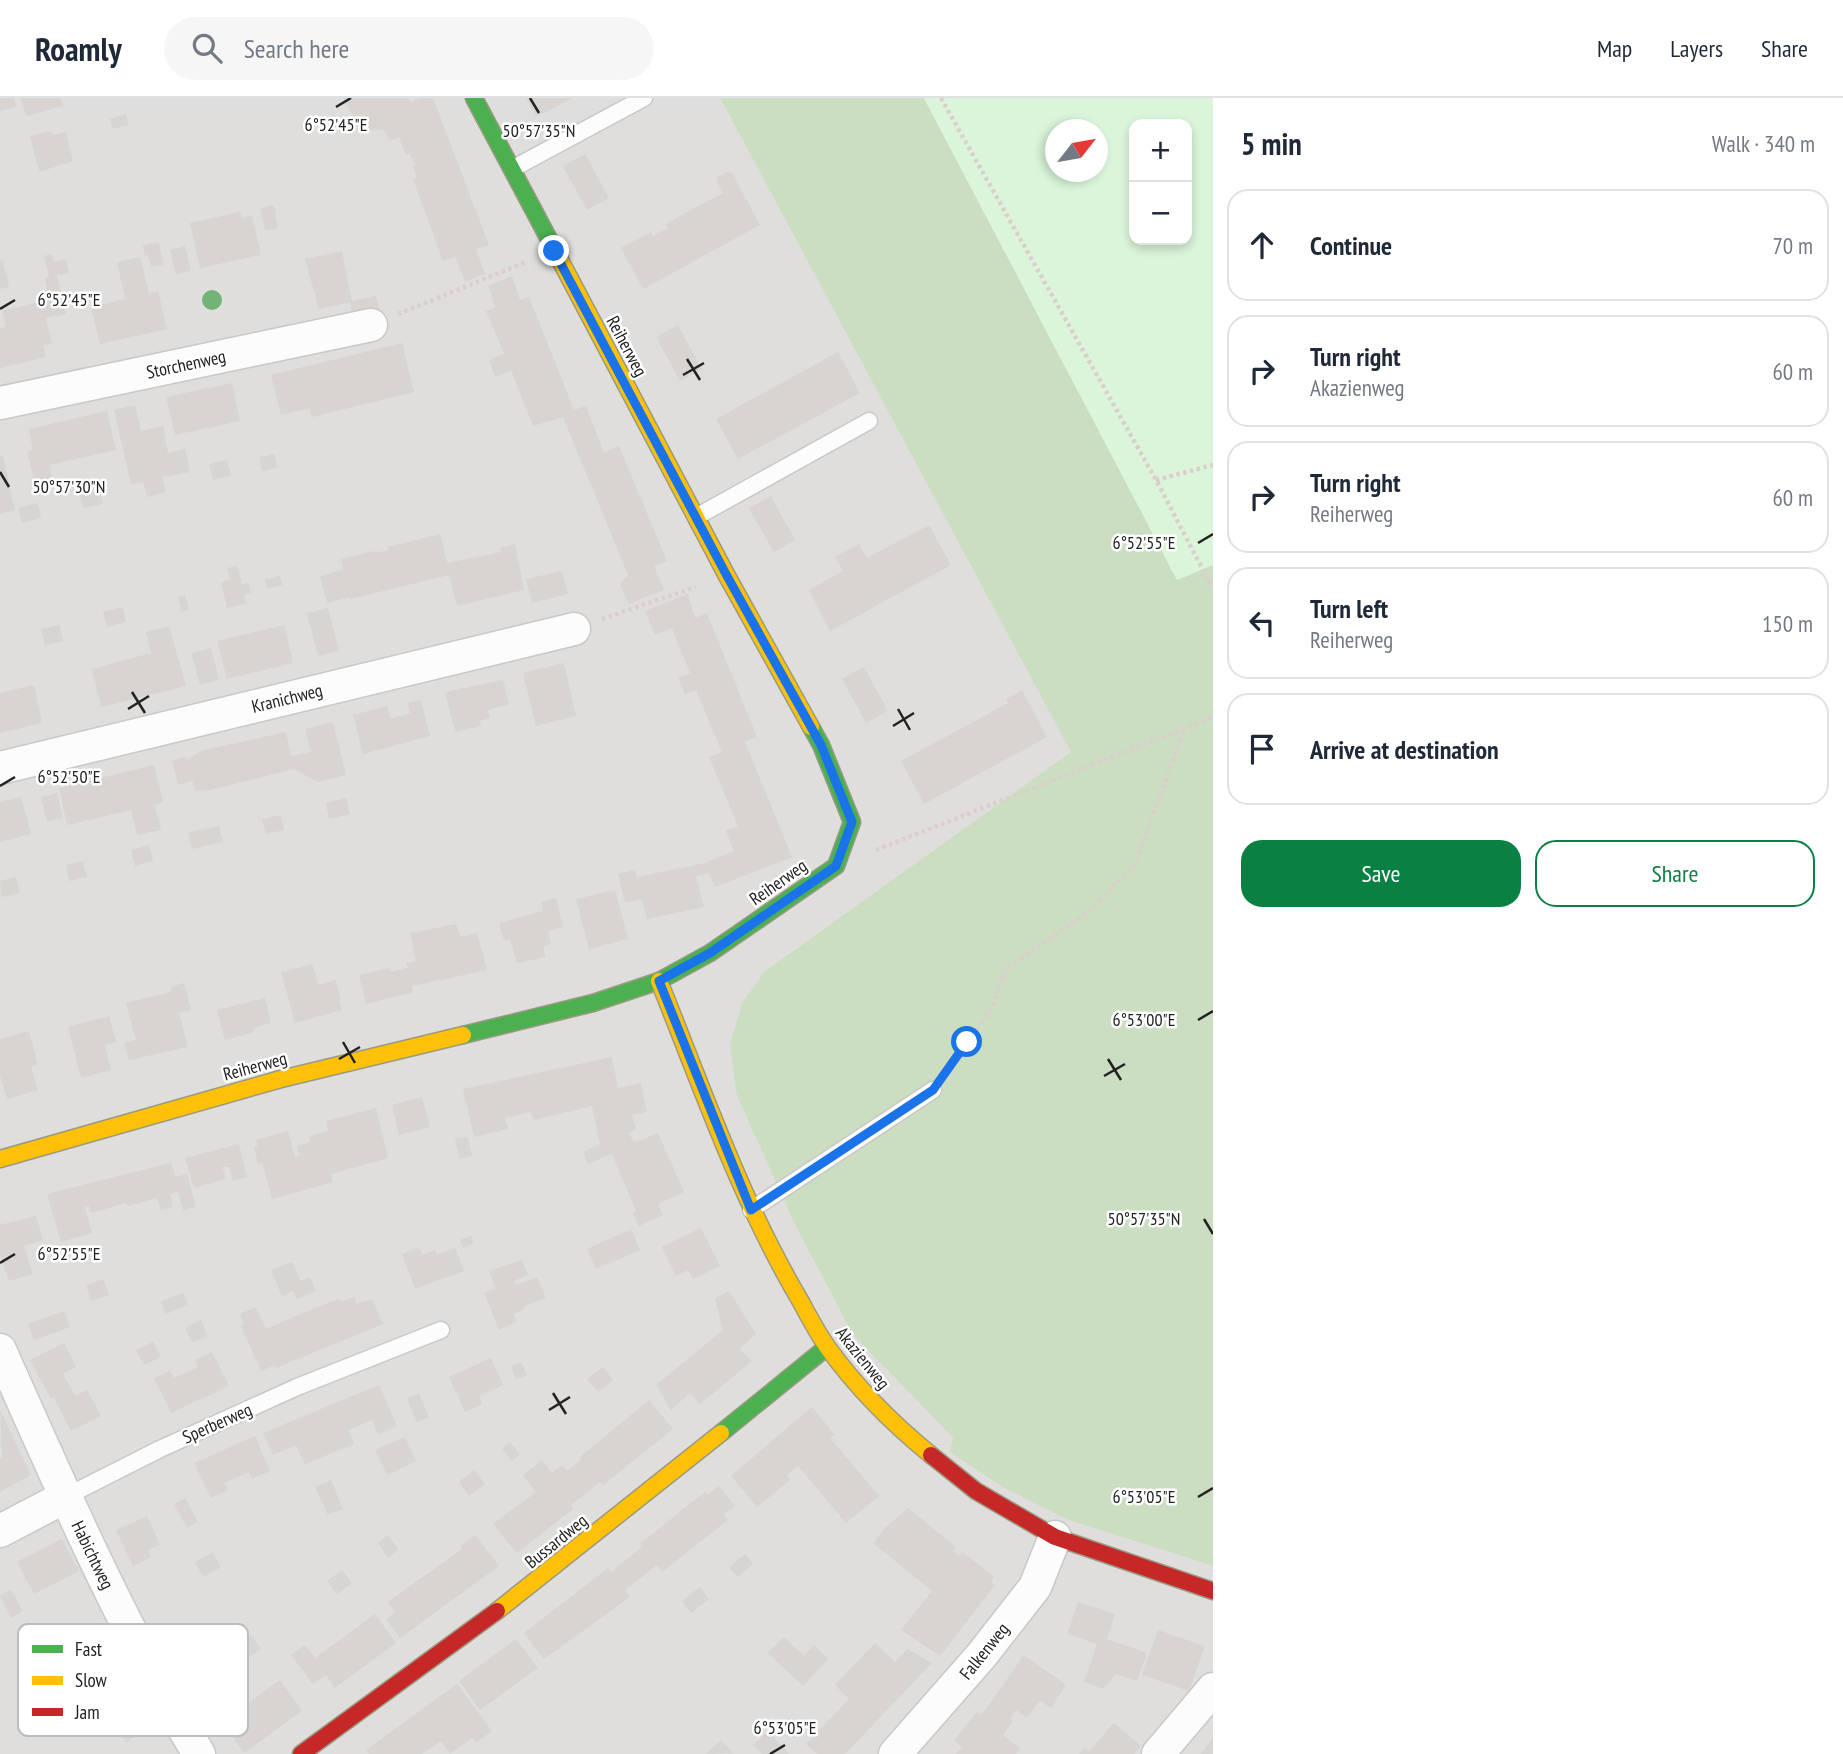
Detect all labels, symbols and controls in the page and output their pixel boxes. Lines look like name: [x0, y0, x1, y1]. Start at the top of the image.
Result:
search box: [164, 17, 654, 80]
text: Roamly: [35, 27, 122, 70]
icon: search: [188, 29, 226, 67]
text: Search here: [244, 32, 349, 65]
text: Map: [1597, 33, 1632, 64]
text: Layers: [1670, 33, 1723, 64]
text: Share: [1761, 33, 1808, 64]
text: 6°52'45"E: [305, 113, 367, 136]
text: 50°57'35"N: [503, 119, 575, 142]
north arrow: [1045, 119, 1108, 182]
map controls: [1129, 119, 1192, 245]
button: +: [1129, 119, 1192, 182]
text: 5 min: [1241, 124, 1302, 163]
text: Walk · 340 m: [1712, 129, 1815, 158]
button: −: [1129, 182, 1192, 245]
icon: ahead: [1243, 226, 1281, 264]
text: Continue: [1310, 229, 1392, 262]
text: 70 m: [1772, 231, 1813, 260]
route end: [538, 235, 569, 266]
text: 6°52'45"E: [38, 288, 100, 311]
street label: Reiherweg: [602, 312, 652, 380]
text: Turn right: [1310, 340, 1401, 373]
street label: Storchenweg: [144, 344, 228, 384]
icon: right: [1243, 352, 1281, 390]
text: 60 m: [1772, 357, 1813, 386]
text: Akazienweg: [1310, 373, 1404, 402]
text: Turn right: [1310, 466, 1401, 499]
text: 50°57'30"N: [33, 475, 105, 498]
icon: right: [1243, 478, 1281, 516]
text: 60 m: [1772, 483, 1813, 512]
text: Reiherweg: [1310, 499, 1393, 528]
text: 6°52'55"E: [1113, 531, 1175, 554]
text: Turn left: [1310, 592, 1388, 625]
icon: left: [1243, 604, 1281, 642]
text: 150 m: [1762, 609, 1813, 638]
text: Reiherweg: [1310, 625, 1393, 654]
street label: Kranichweg: [249, 678, 325, 718]
icon: arrive: [1243, 730, 1281, 768]
text: Arrive at destination: [1310, 733, 1499, 766]
text: 6°52'50"E: [38, 765, 100, 788]
button: Save: [1241, 840, 1521, 907]
button: Share: [1535, 840, 1815, 907]
street label: Reiherweg: [745, 854, 811, 910]
text: 6°53'00"E: [1113, 1008, 1175, 1031]
route start: [951, 1026, 982, 1057]
street label: Reiherweg: [221, 1046, 289, 1086]
text: 50°57'35"N: [1108, 1207, 1180, 1230]
text: 6°52'55"E: [38, 1242, 100, 1265]
street label: Akazienweg: [831, 1322, 895, 1394]
street label: Sperberweg: [179, 1398, 255, 1448]
text: 6°53'05"E: [1113, 1485, 1175, 1508]
street label: Bussardweg: [520, 1509, 592, 1573]
street label: Habichtweg: [67, 1517, 119, 1593]
street label: Falkenweg: [954, 1618, 1014, 1684]
legend: [18, 1624, 248, 1736]
text: Fast: [75, 1637, 103, 1661]
text: Slow: [75, 1668, 108, 1692]
text: Jam: [74, 1700, 100, 1724]
text: 6°53'05"E: [754, 1716, 816, 1739]

